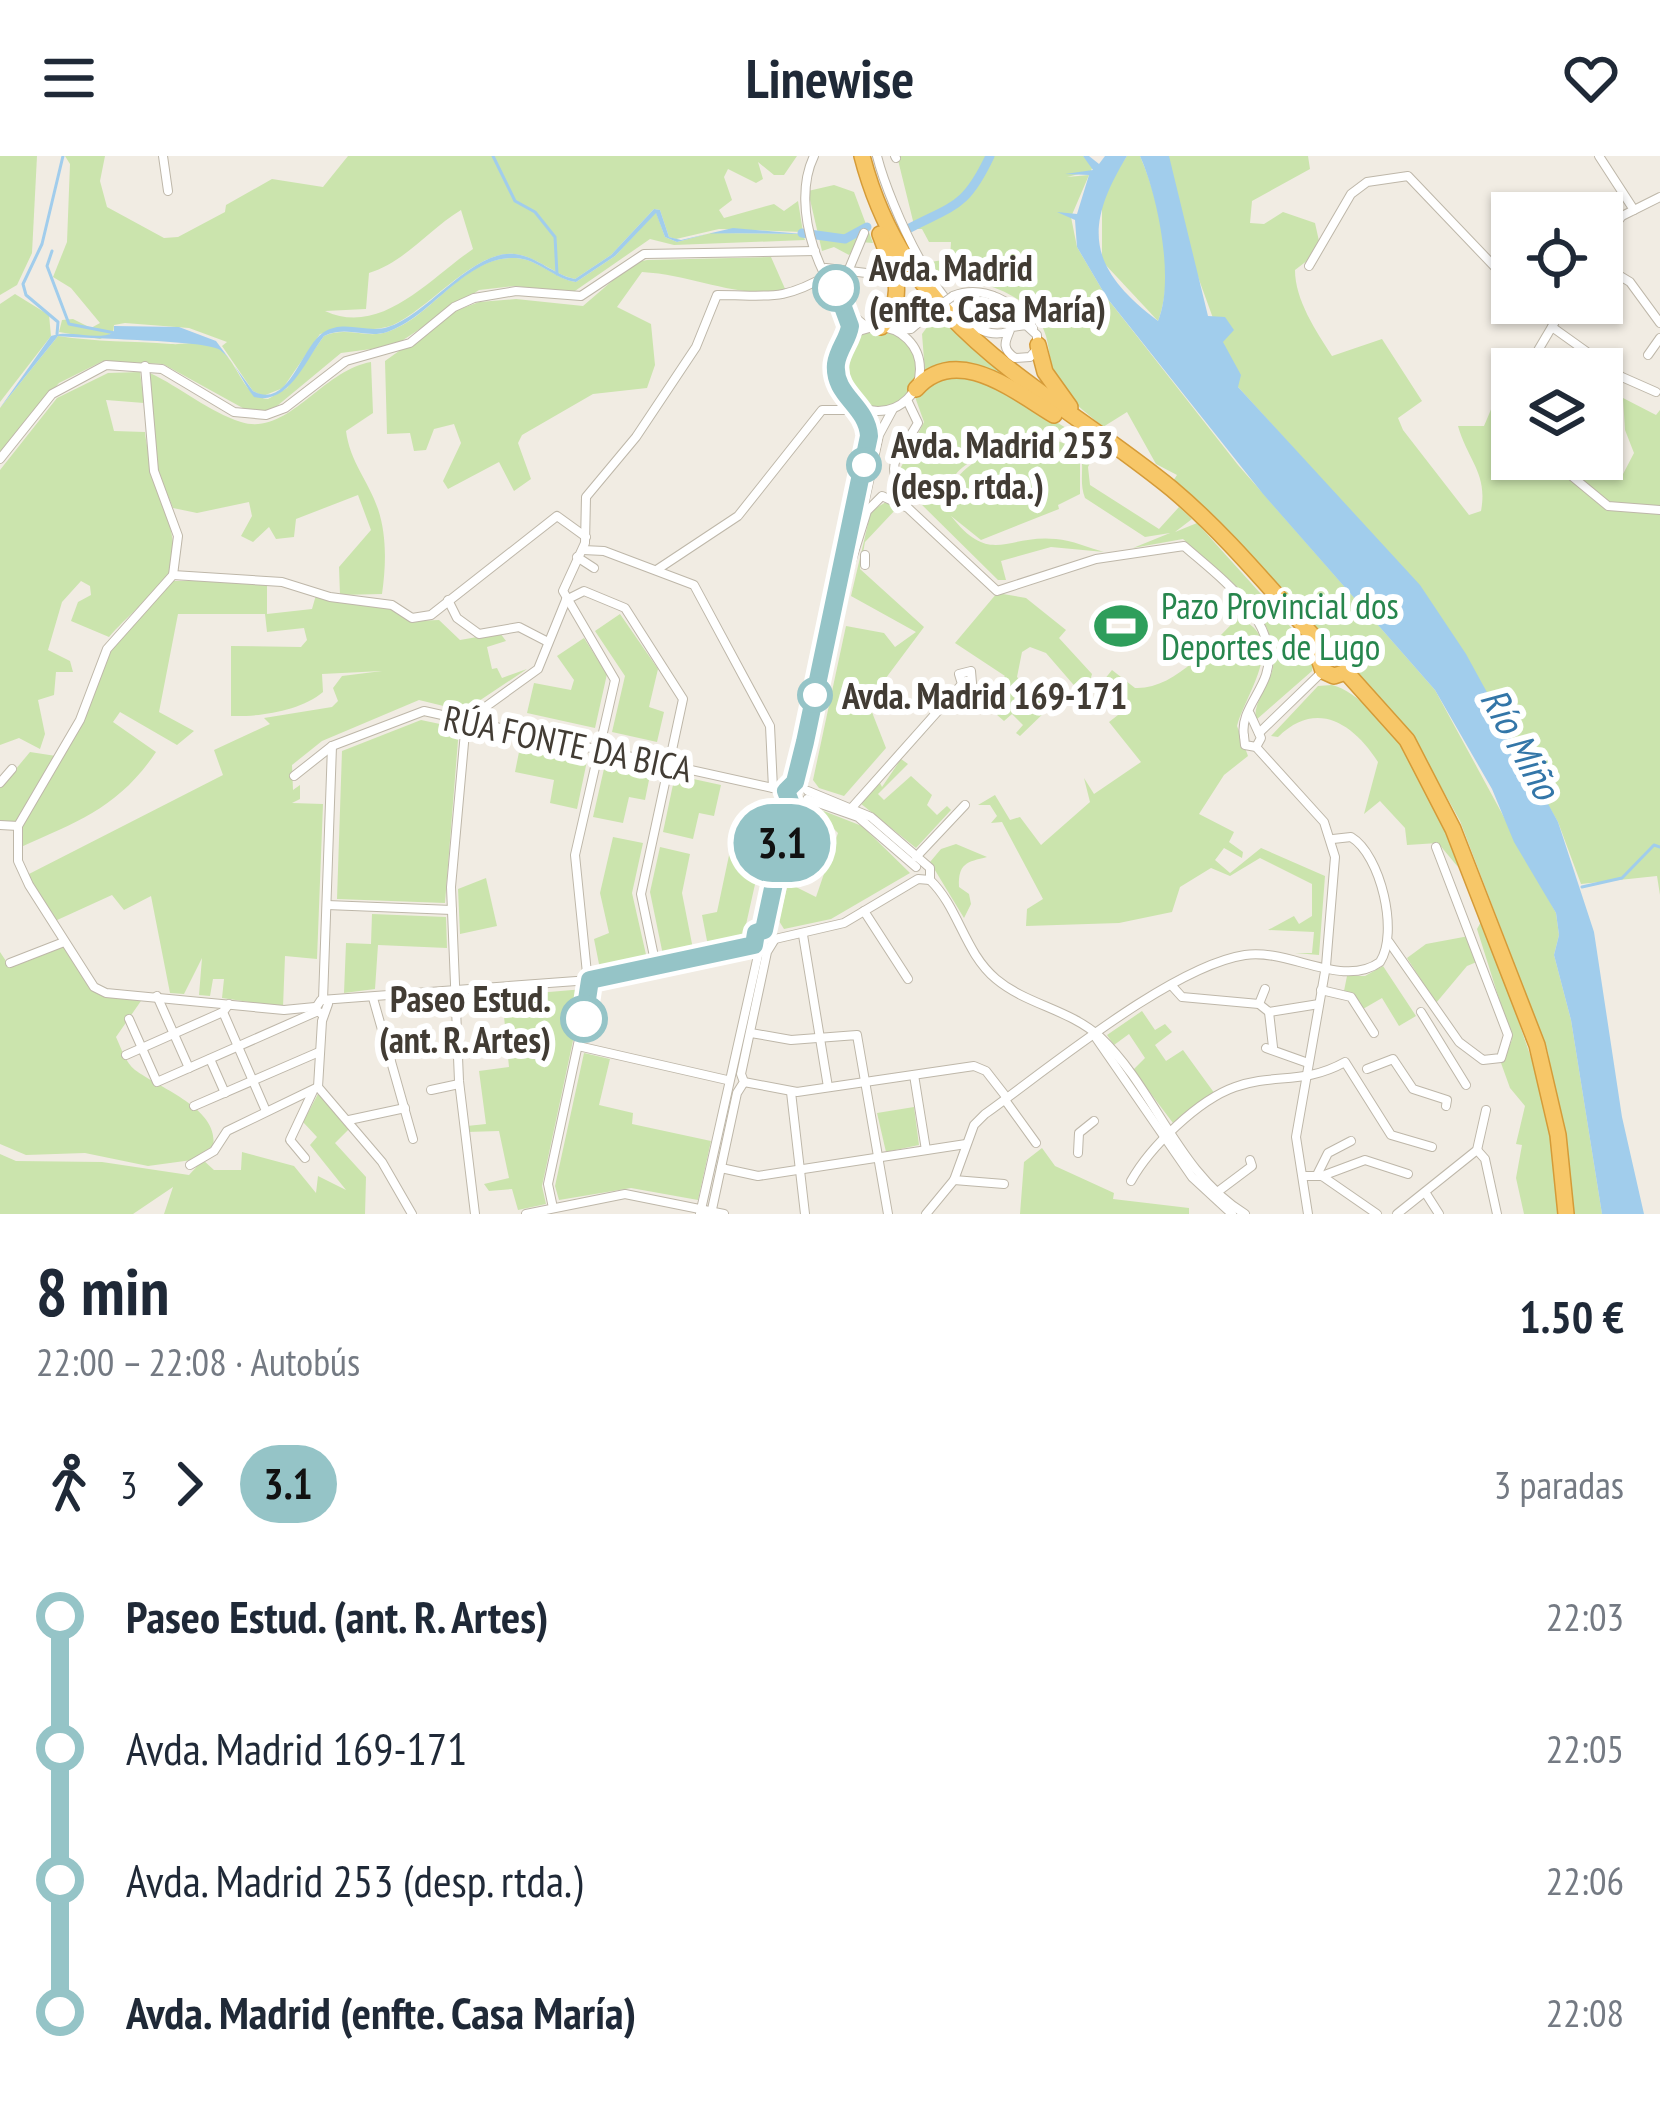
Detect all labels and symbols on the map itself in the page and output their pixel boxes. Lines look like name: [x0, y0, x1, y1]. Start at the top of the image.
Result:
place label: Avda. Madrid (enfte. Casa María): [868, 244, 1106, 332]
marker: Avda. Madrid (enfte. Casa María): [814, 266, 858, 310]
place label: Avda. Madrid 253 (desp. rtda.): [890, 421, 1114, 509]
marker: Avda. Madrid 253 (desp. rtda.): [848, 449, 880, 481]
place label: Pazo Provincial dos Deportes de Lugo: [1161, 582, 1399, 670]
sports icon: Pazo Provincial dos Deportes de Lugo: [1092, 597, 1150, 655]
place label: Avda. Madrid 169-171: [841, 672, 1127, 719]
water label: Río Miño: [1470, 678, 1574, 810]
marker: Avda. Madrid 169-171: [799, 679, 831, 711]
street label: RÚA FONTE DA BICA: [440, 694, 696, 792]
line badge: 3.1: [713, 804, 851, 882]
place label: Paseo Estud. (ant. R. Artes): [379, 975, 551, 1063]
marker: Paseo Estud. (ant. R. Artes): [562, 997, 606, 1041]

